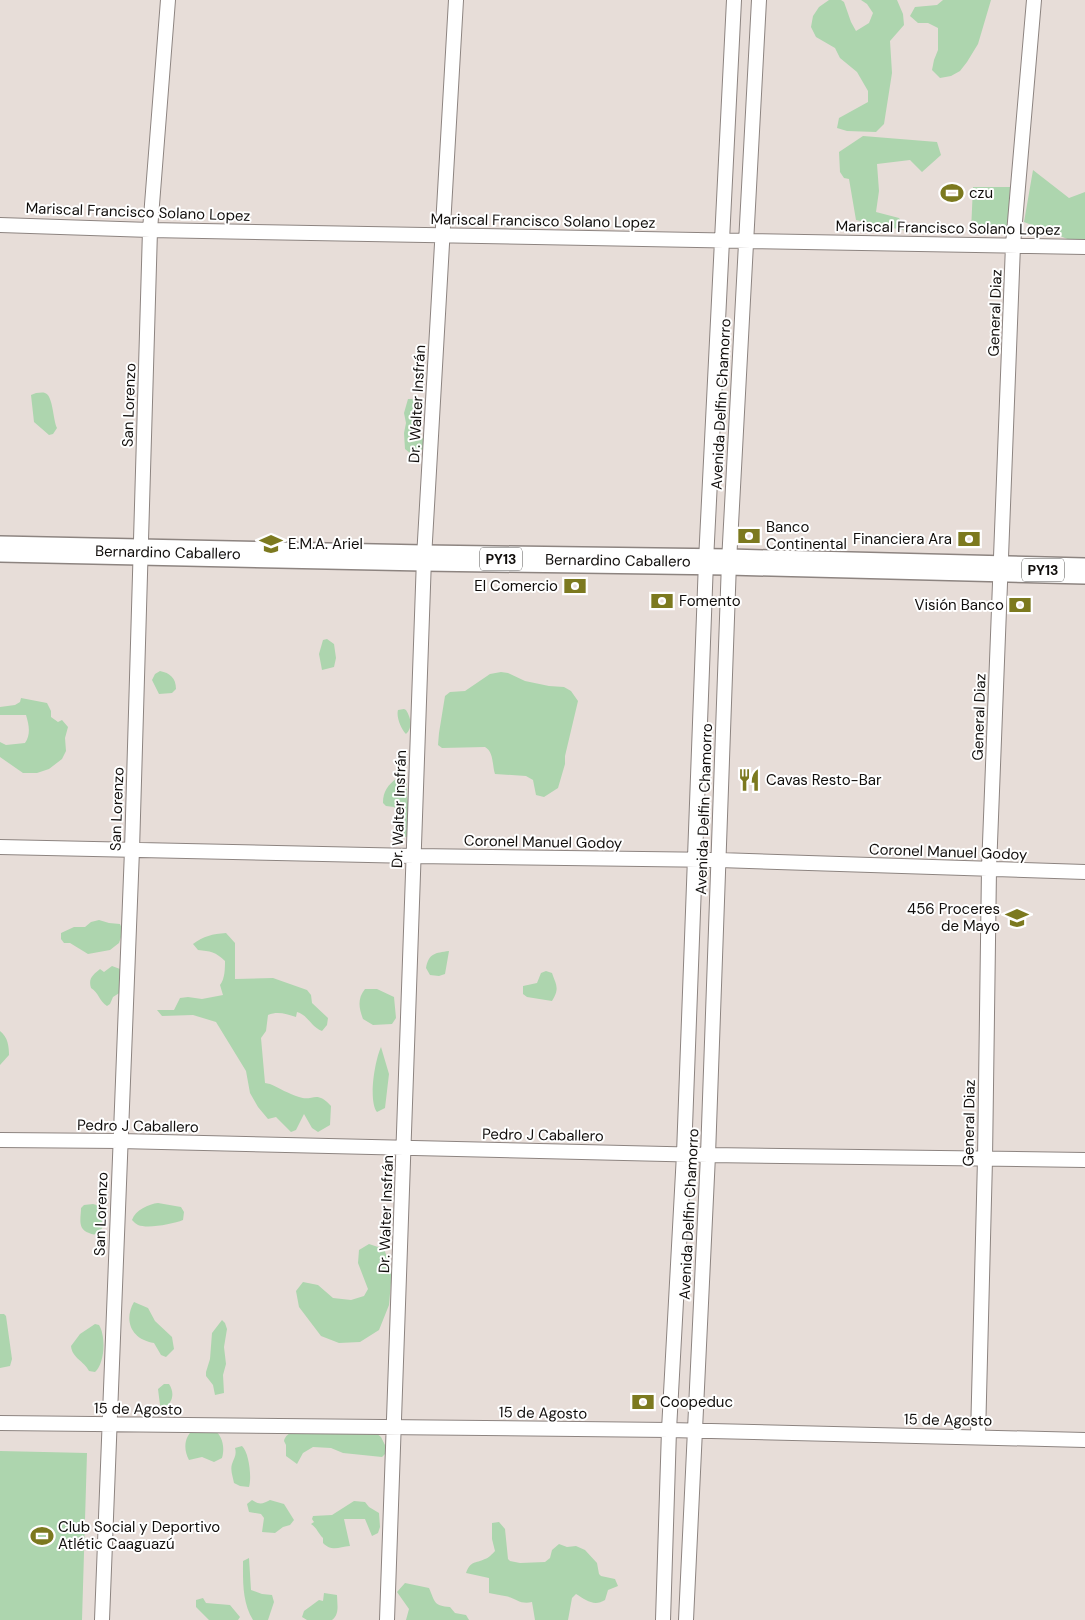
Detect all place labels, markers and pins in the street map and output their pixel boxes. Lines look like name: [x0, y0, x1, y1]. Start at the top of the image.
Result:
sports icon: czu: [939, 180, 965, 206]
place label: czu: [969, 183, 993, 203]
place label: Banco Continental: [766, 517, 847, 554]
bank icon: Banco Continental: [736, 523, 762, 549]
bank icon: Financiera Ara: [956, 526, 982, 552]
place label: Financiera Ara: [853, 529, 952, 549]
school or university icon: E.M.A. Ariel: [258, 531, 284, 557]
place label: E.M.A. Ariel: [288, 534, 363, 554]
bank icon: El Comercio: [562, 573, 588, 599]
place label: El Comercio: [474, 576, 558, 596]
bank icon: Fomento: [649, 588, 675, 614]
place label: Fomento: [679, 591, 741, 611]
bank icon: Visión Banco: [1007, 592, 1033, 618]
place label: Visión Banco: [914, 595, 1004, 615]
restaurant icon: Cavas Resto-Bar: [736, 767, 762, 793]
place label: Cavas Resto-Bar: [766, 770, 882, 790]
place label: 456 Proceres de Mayo: [907, 899, 1000, 936]
school or university icon: 456 Proceres de Mayo: [1004, 905, 1030, 931]
bank icon: Coopeduc: [630, 1389, 656, 1415]
place label: Coopeduc: [660, 1392, 733, 1412]
place label: Club Social y Deportivo Atlétic Caaguazú: [58, 1517, 220, 1554]
sports icon: Club Social y Deportivo Atlétic Caaguazú: [29, 1523, 55, 1549]

